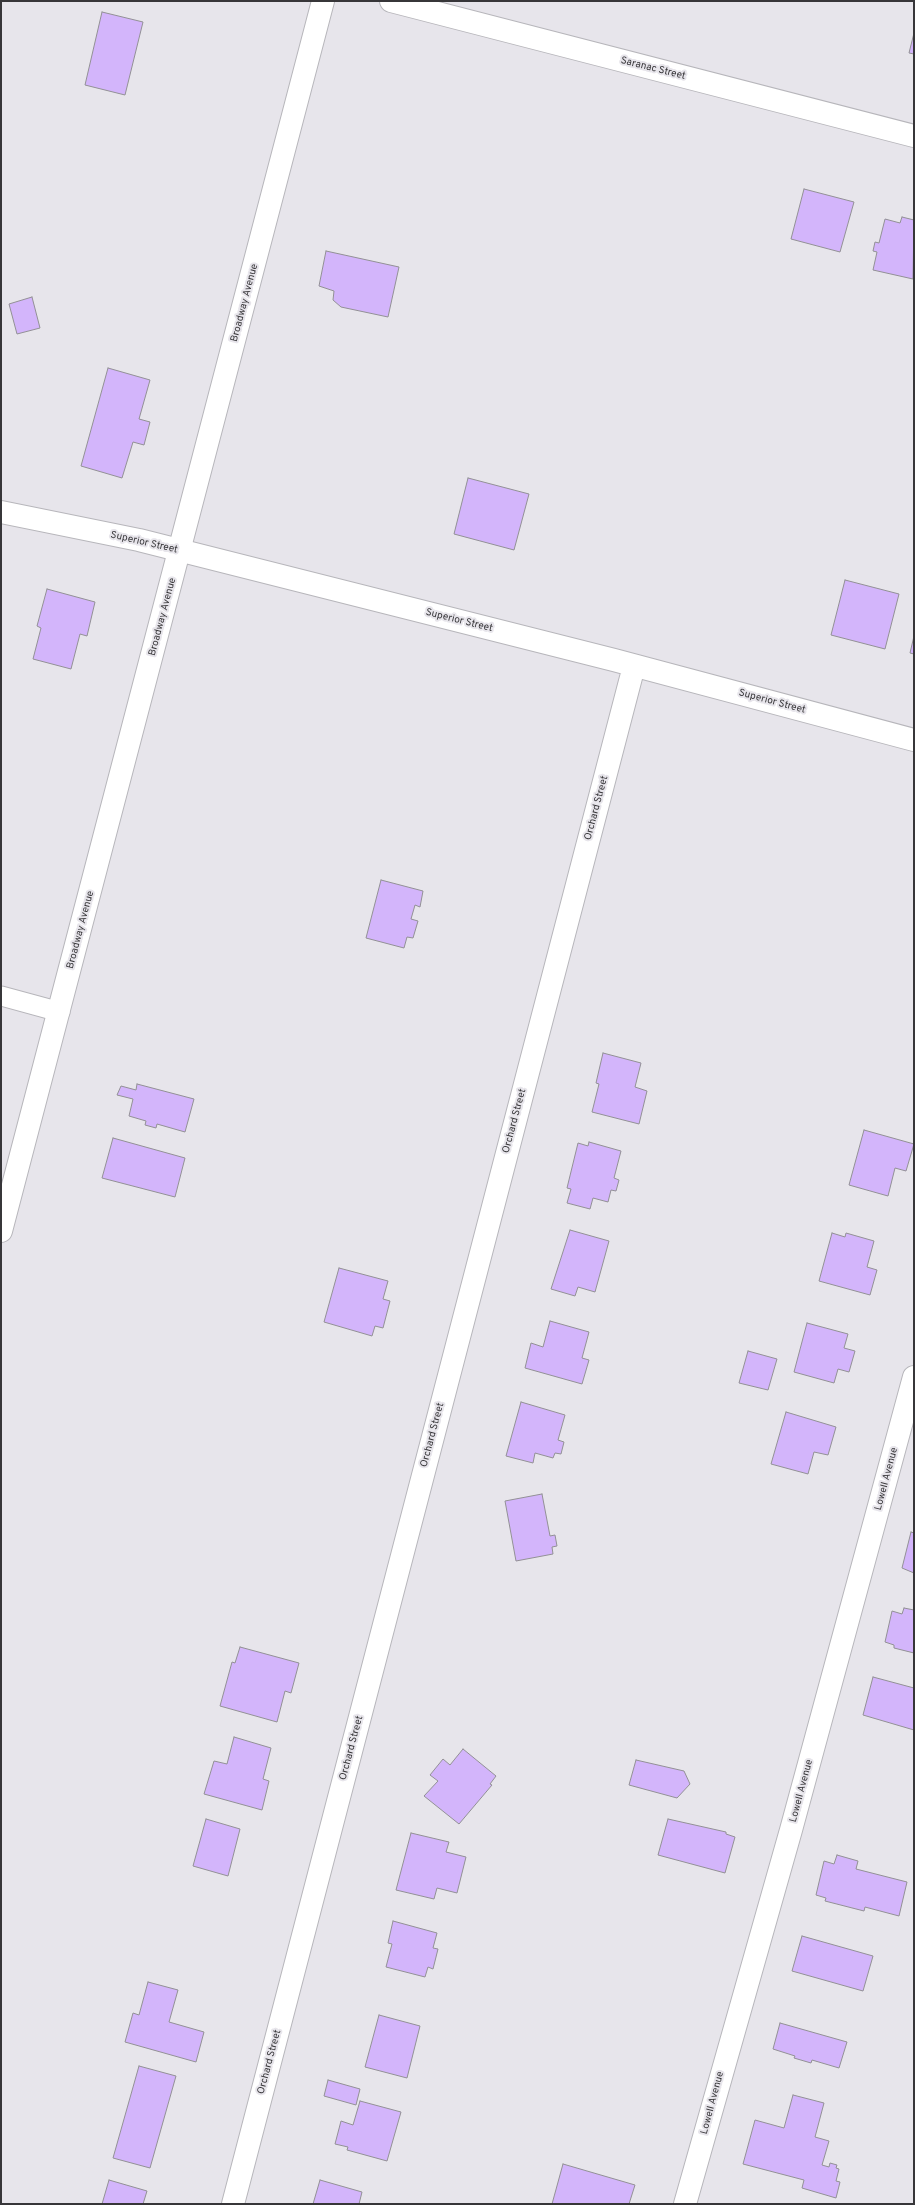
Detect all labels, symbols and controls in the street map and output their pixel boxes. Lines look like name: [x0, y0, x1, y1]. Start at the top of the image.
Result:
street label: Saranac Street: [619, 55, 687, 83]
street label: Broadway Avenue: [229, 263, 261, 343]
street label: Superior Street: [109, 529, 179, 557]
street label: Broadway Avenue: [147, 577, 179, 657]
street label: Superior Street: [424, 607, 494, 635]
street label: Superior Street: [737, 687, 807, 717]
street label: Orchard Street: [583, 774, 611, 842]
street label: Broadway Avenue: [65, 890, 97, 970]
street label: Orchard Street: [501, 1087, 529, 1155]
street label: Orchard Street: [419, 1401, 447, 1469]
street label: Lowell Avenue: [873, 1446, 901, 1512]
street label: Orchard Street: [338, 1714, 366, 1782]
street label: Lowell Avenue: [788, 1758, 816, 1824]
street label: Orchard Street: [256, 2028, 284, 2096]
street label: Lowell Avenue: [699, 2070, 727, 2136]

